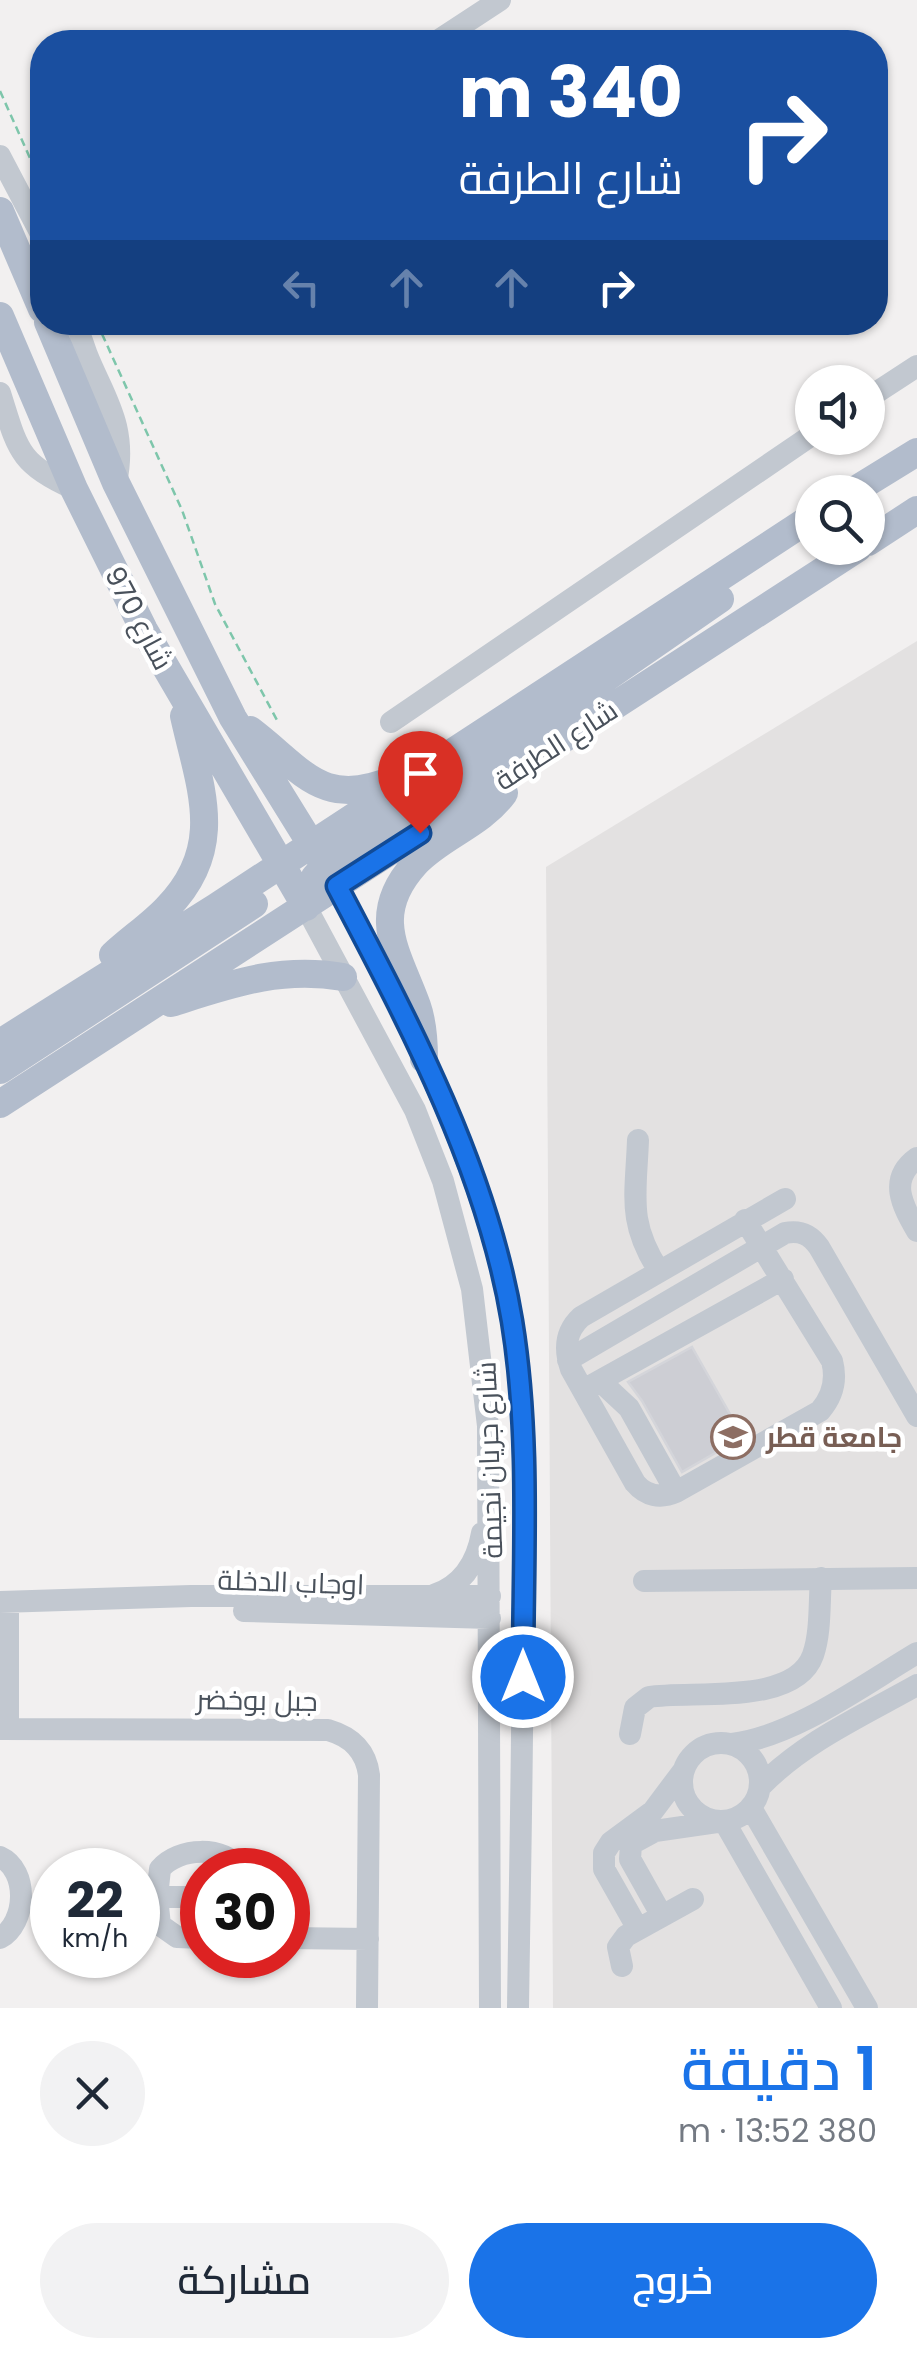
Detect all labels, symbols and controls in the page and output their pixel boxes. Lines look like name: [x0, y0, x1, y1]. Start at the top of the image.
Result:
text: 340 m: [459, 43, 683, 142]
icon: right: [718, 70, 848, 200]
text: شارع الطرفة: [459, 147, 683, 210]
icon: left: [274, 260, 329, 315]
icon: ahead: [379, 260, 434, 315]
icon: ahead: [484, 260, 539, 315]
icon: right: [589, 260, 644, 315]
map controls: [795, 365, 885, 565]
button: sound: [795, 365, 885, 455]
button: search: [795, 475, 885, 565]
street label: شارع 970: [95, 560, 182, 677]
street label: شارع الطرفة: [487, 691, 625, 800]
pin: [378, 731, 463, 834]
icon: arrive: [393, 746, 448, 801]
street label: شارع جريان نجيمة: [467, 1361, 512, 1559]
school or university icon: جامعة قطر: [710, 1414, 756, 1460]
place label: جامعة قطر: [765, 1418, 902, 1457]
street label: اوجاب الدخلة: [217, 1560, 365, 1605]
position arrow: [471, 1625, 575, 1729]
street label: جبل بوخضر: [194, 1680, 318, 1721]
speed limit sign: 30: [180, 1848, 310, 1978]
text: 22: [66, 1865, 124, 1936]
text: km/h: [62, 1921, 128, 1956]
text: 1 دقيقة: [681, 2027, 877, 2111]
button: close: [40, 2041, 145, 2146]
text: 380 m · 13:52: [678, 2108, 877, 2153]
button: مشاركة: [40, 2223, 449, 2338]
button: خروج: [469, 2223, 877, 2338]

